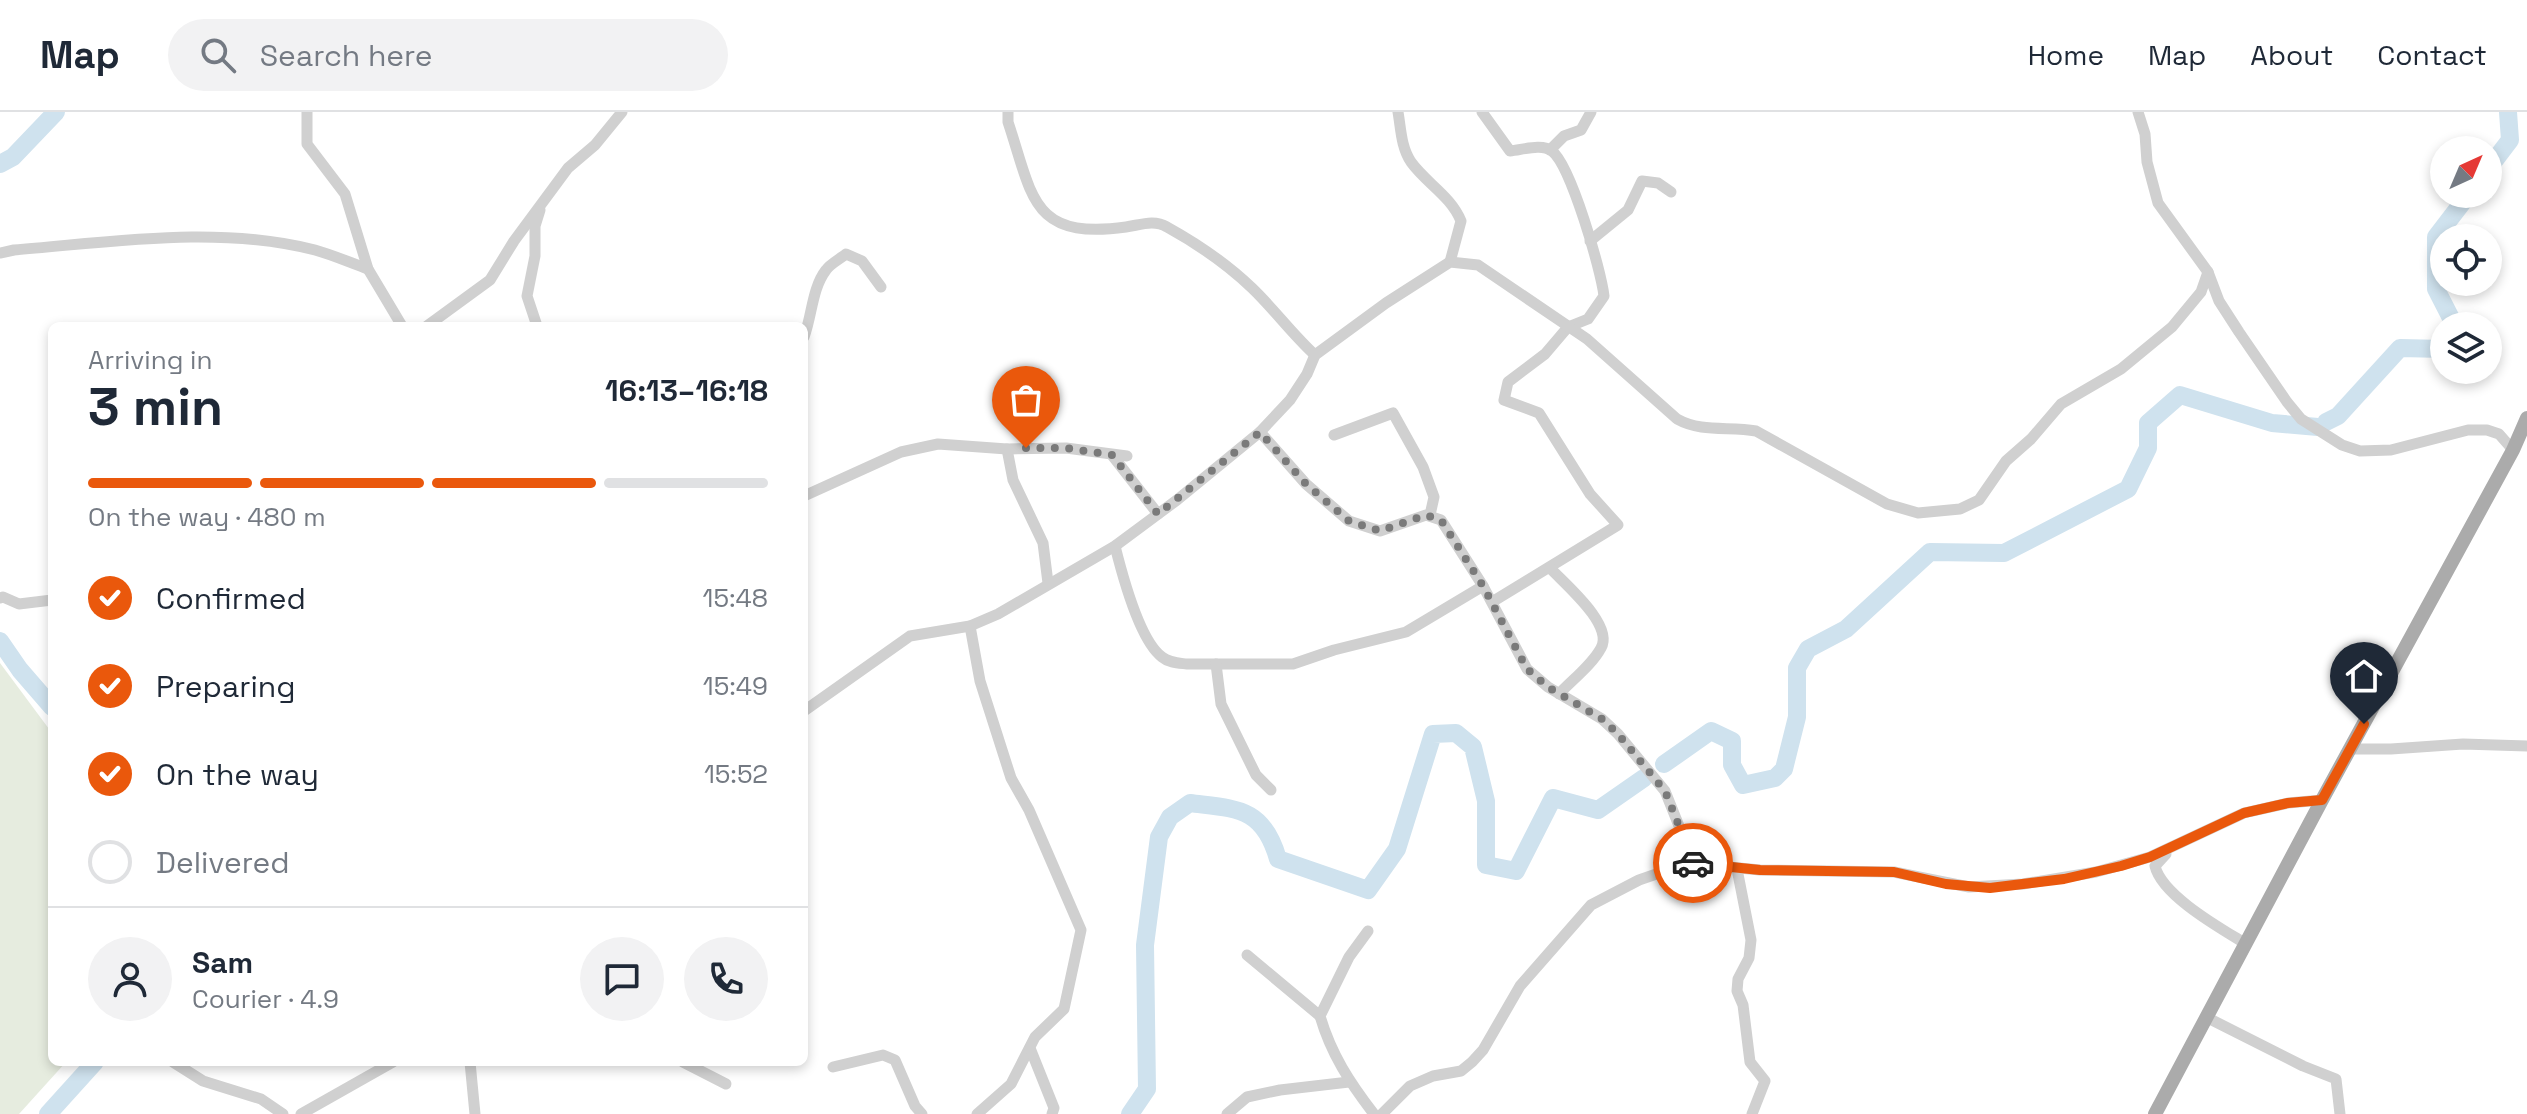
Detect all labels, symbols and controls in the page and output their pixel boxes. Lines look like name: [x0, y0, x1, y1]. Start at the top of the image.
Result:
search box: [168, 19, 728, 91]
text: Map: [40, 31, 120, 79]
icon: search: [196, 33, 240, 77]
text: Search here: [260, 36, 433, 75]
text: Home: [2028, 37, 2104, 73]
text: Map: [2148, 37, 2206, 73]
text: About: [2250, 37, 2333, 73]
text: Contact: [2377, 37, 2487, 73]
north arrow: [2430, 136, 2502, 208]
map controls: [2430, 136, 2502, 384]
button: locate: [2430, 224, 2502, 296]
button: layers: [2430, 312, 2502, 384]
text: Arriving in: [88, 343, 212, 377]
pin: [992, 366, 1060, 448]
text: 16:13–16:18: [605, 371, 768, 410]
text: 3 min: [88, 374, 223, 440]
icon: bag: [1004, 378, 1048, 422]
text: On the way · 480 m: [88, 500, 326, 534]
icon: check: [88, 576, 132, 620]
text: Confirmed: [156, 579, 306, 618]
text: 15:48: [703, 581, 768, 615]
pin: [2330, 642, 2398, 724]
icon: home: [2342, 654, 2386, 698]
icon: check: [88, 664, 132, 708]
text: Preparing: [156, 667, 295, 706]
text: 15:49: [703, 669, 768, 703]
icon: check: [88, 752, 132, 796]
text: On the way: [156, 755, 319, 794]
text: 15:52: [704, 757, 768, 791]
courier: [1653, 823, 1733, 903]
icon: car: [1671, 841, 1715, 885]
text: Delivered: [156, 843, 290, 882]
button: person: [88, 937, 172, 1021]
button: chat: [580, 937, 664, 1021]
button: phone: [684, 937, 768, 1021]
text: Sam: [192, 943, 253, 982]
text: Courier · 4.9: [192, 982, 339, 1016]

